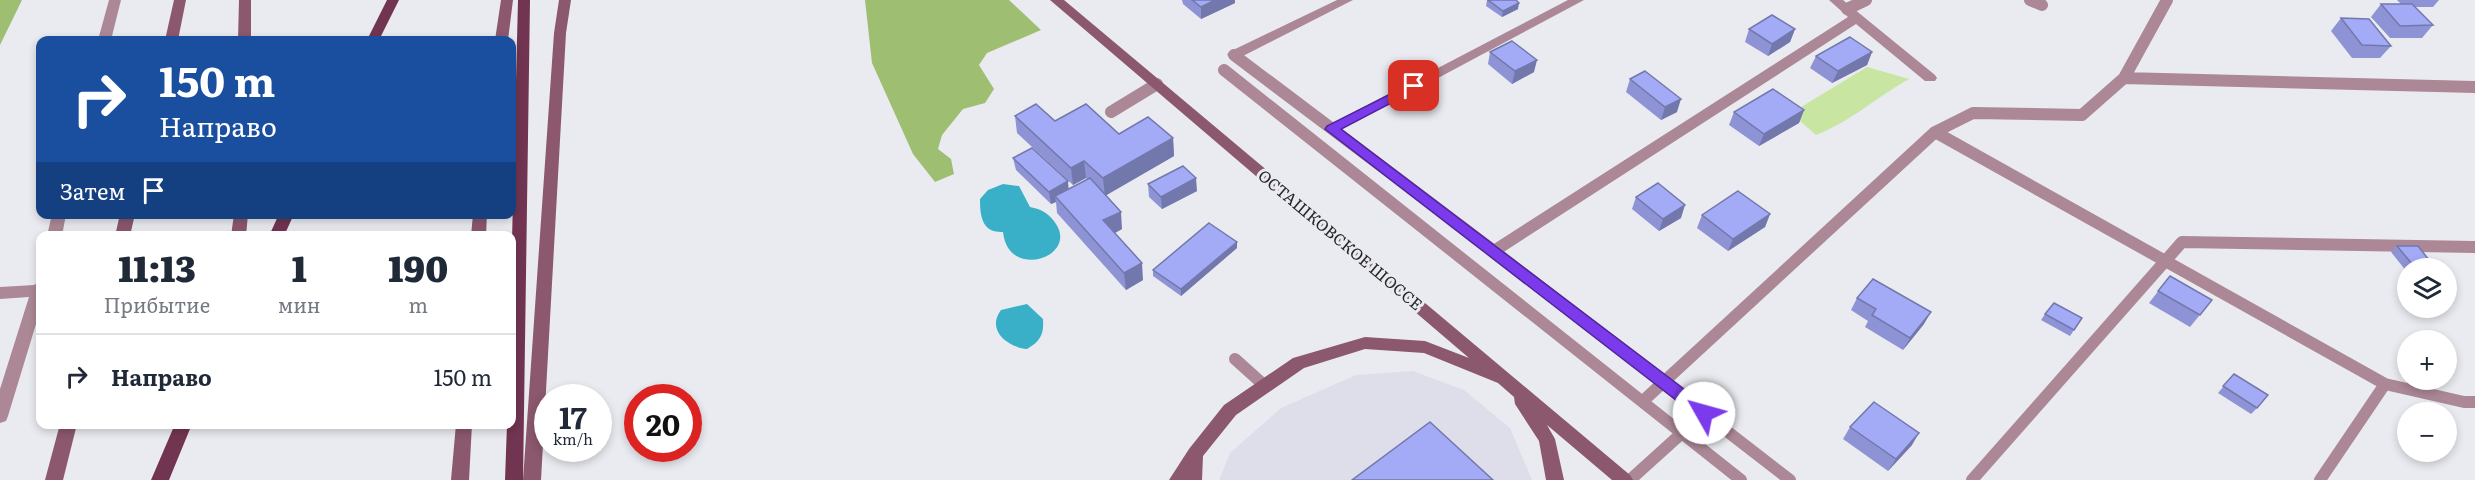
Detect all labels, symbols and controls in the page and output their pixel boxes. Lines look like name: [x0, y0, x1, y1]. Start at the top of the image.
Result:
text: 150 m: [159, 48, 275, 110]
icon: right: [60, 60, 138, 138]
pin: [1388, 60, 1439, 111]
icon: arrive: [1397, 69, 1430, 102]
text: Направо: [159, 105, 277, 145]
street label: ОСТАШКОВСКОЕ ШОССЕ: [1254, 163, 1428, 315]
text: Затем: [60, 174, 125, 207]
icon: arrive: [137, 174, 170, 207]
text: 11:13: [118, 240, 196, 293]
text: 1: [292, 240, 307, 293]
text: 190: [388, 240, 448, 293]
map controls: [2397, 258, 2457, 462]
button: layers: [2397, 258, 2457, 318]
text: Прибытие: [104, 289, 210, 319]
text: мин: [278, 289, 321, 319]
text: m: [409, 289, 428, 319]
button: +: [2397, 330, 2457, 390]
icon: right: [60, 360, 93, 393]
text: Направо: [111, 360, 212, 393]
text: 150 m: [433, 360, 492, 393]
position arrow: [1672, 381, 1736, 445]
speed limit sign: 20: [624, 384, 702, 462]
text: 17: [559, 394, 587, 438]
button: −: [2397, 402, 2457, 462]
text: km/h: [553, 427, 593, 450]

